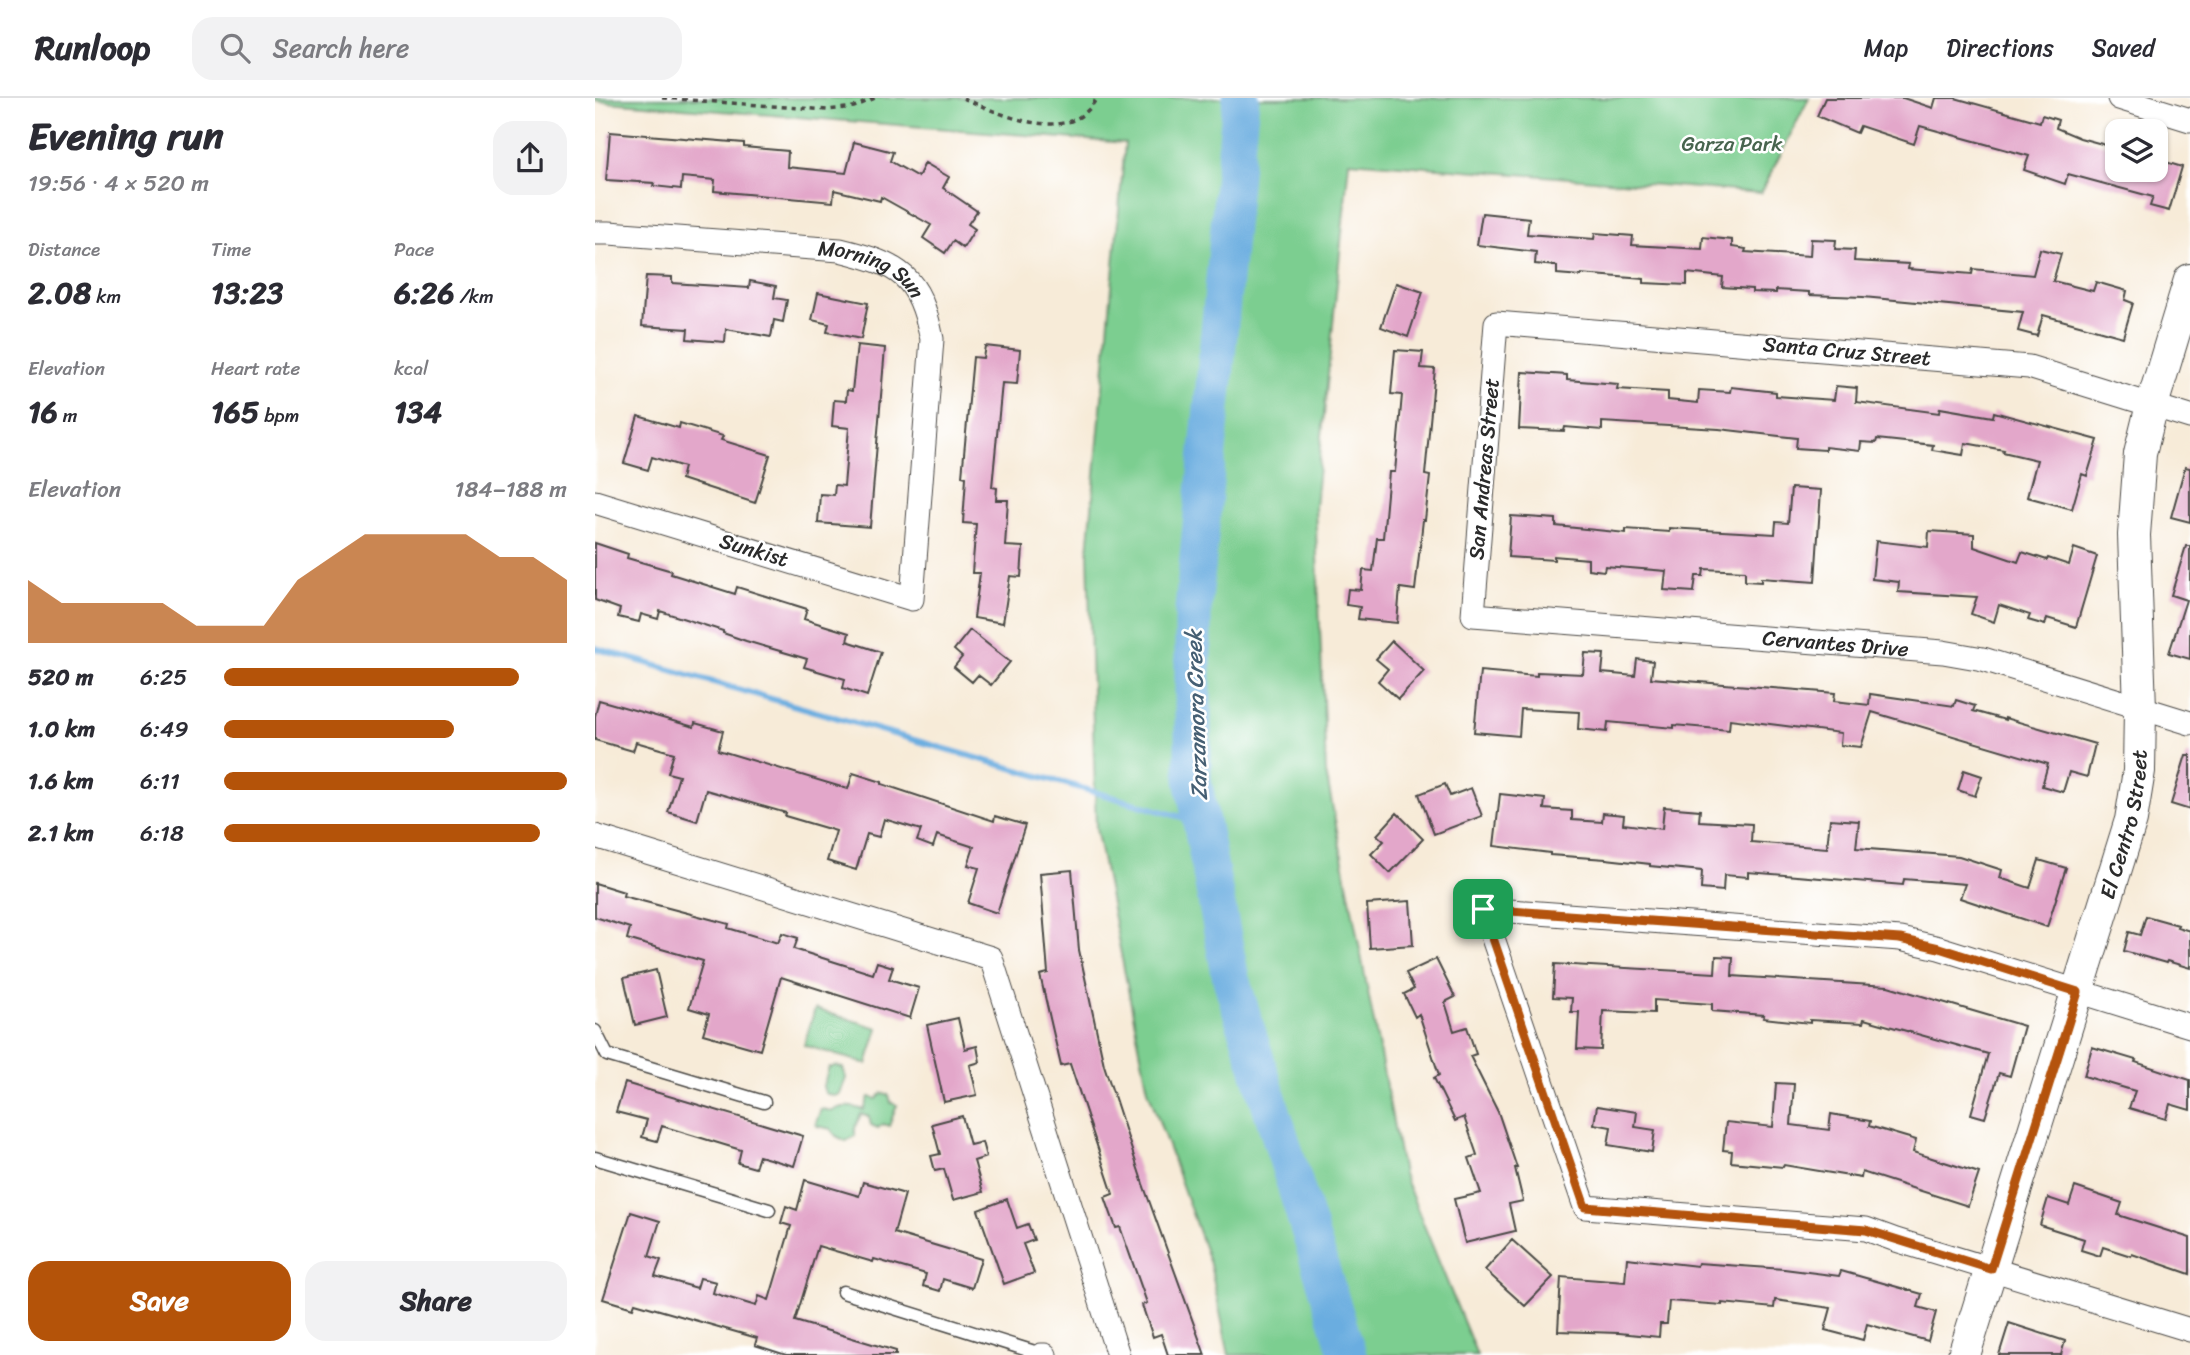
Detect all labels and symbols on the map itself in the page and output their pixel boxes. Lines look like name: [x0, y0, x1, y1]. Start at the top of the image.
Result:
park label: Garza Park: [1682, 125, 1783, 163]
street label: Morning Sun: [817, 229, 935, 306]
street label: Santa Cruz Street: [1761, 325, 1933, 377]
street label: San Andreas Street: [1457, 377, 1511, 561]
street label: Sunkist: [715, 522, 793, 578]
street label: Cervantes Drive: [1761, 619, 1910, 668]
water label: Zarzamora Creek: [1173, 627, 1220, 801]
street label: El Centro Street: [2088, 749, 2158, 904]
pin: [1453, 879, 1513, 939]

